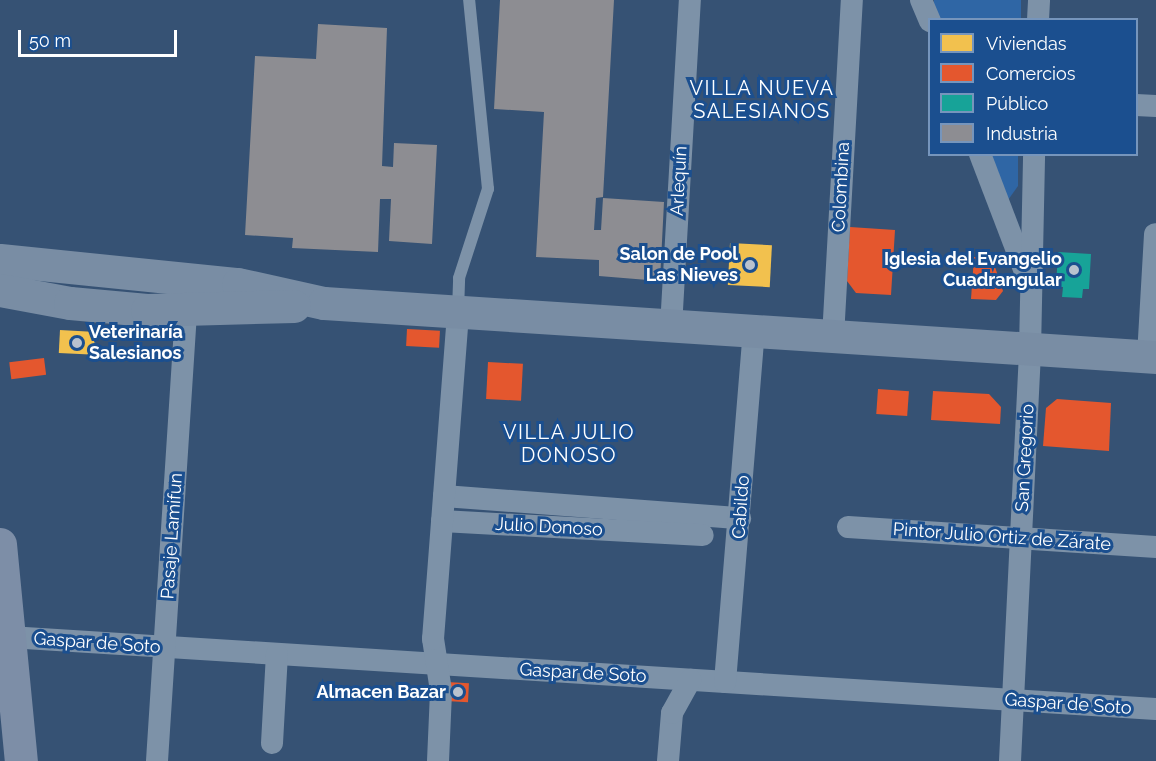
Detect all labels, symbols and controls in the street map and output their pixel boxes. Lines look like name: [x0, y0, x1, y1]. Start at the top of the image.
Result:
scale bar: [21, 18, 180, 56]
legend: [928, 18, 1138, 156]
text: 50 m: [29, 30, 71, 51]
text: Viviendas: [986, 33, 1066, 54]
text: Comercios: [986, 63, 1075, 84]
district label: VILLA NUEVA SALESIANOS: [689, 76, 835, 123]
text: Público: [986, 93, 1048, 114]
text: Industria: [986, 123, 1058, 144]
street label: Colombina: [828, 141, 854, 233]
street label: Arlequín: [666, 145, 692, 217]
place label: Salon de Pool Las Nieves: [620, 244, 738, 286]
place label: Iglesia del Evangelio Cuadrangular: [884, 249, 1062, 292]
marker: Salon de Pool Las Nieves: [743, 258, 757, 272]
marker: Iglesia del Evangelio Cuadrangular: [1067, 263, 1081, 277]
place label: Veterinaría Salesianos: [89, 322, 183, 364]
marker: Veterinaría Salesianos: [70, 336, 84, 350]
street label: San Gregorio: [1011, 403, 1039, 513]
district label: VILLA JULIO DONOSO: [502, 420, 636, 467]
street label: Pasaje Lamifun: [157, 472, 187, 600]
street label: Cabildo: [728, 474, 754, 540]
street label: Julio Donoso: [495, 513, 603, 541]
street label: Pintor Julio Ortiz de Zárate: [892, 519, 1112, 555]
street label: Gaspar de Soto: [33, 628, 161, 658]
street label: Gaspar de Soto: [519, 659, 647, 687]
place label: Almacen Bazar: [316, 681, 446, 703]
marker: Almacen Bazar: [451, 685, 465, 699]
street label: Gaspar de Soto: [1004, 689, 1132, 719]

